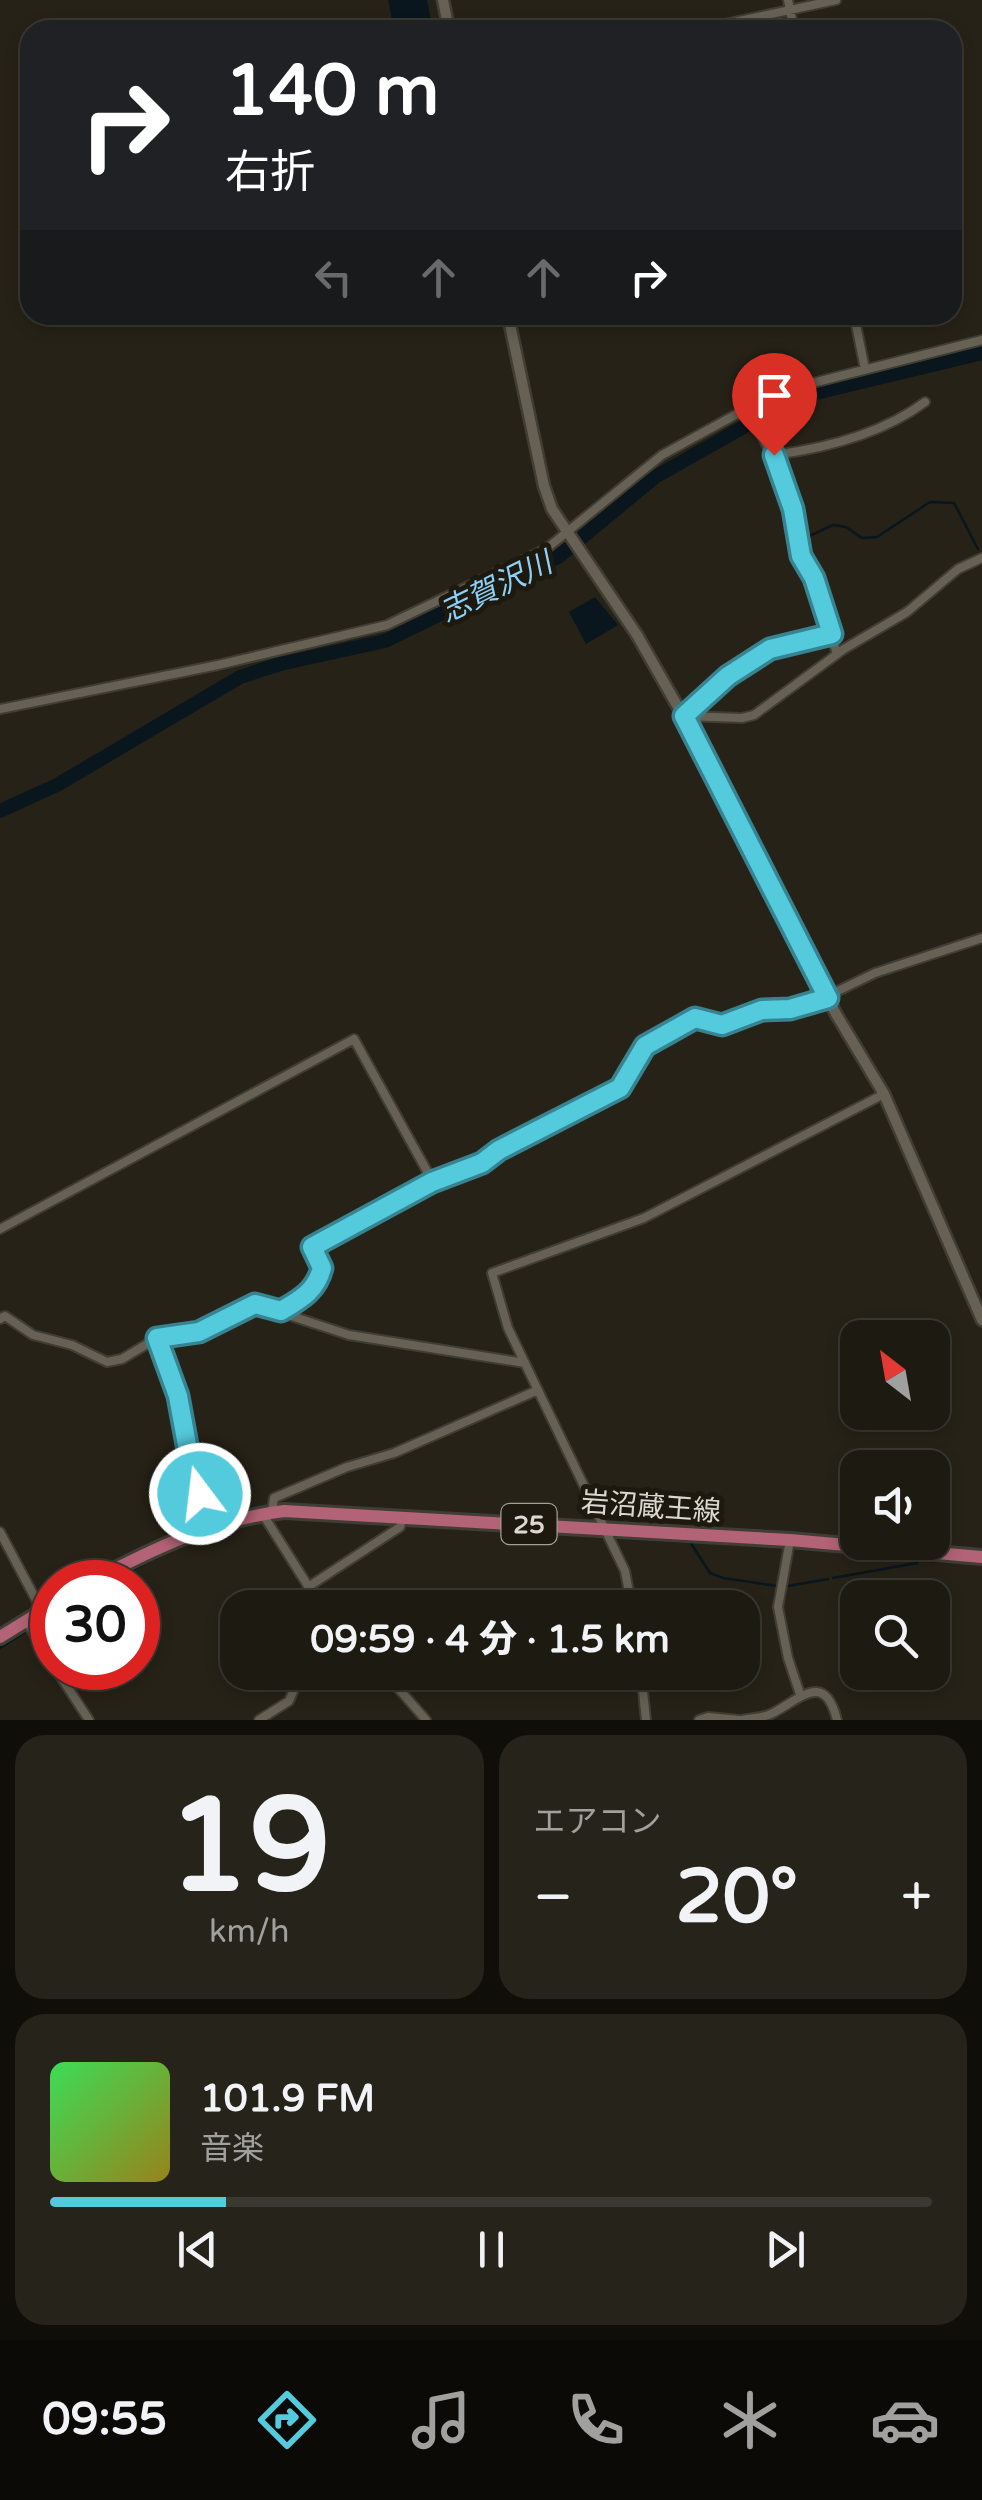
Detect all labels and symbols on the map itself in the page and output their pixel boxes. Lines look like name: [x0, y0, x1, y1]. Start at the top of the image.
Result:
pin: [732, 353, 817, 456]
water label: 志賀沢川: [434, 543, 561, 630]
north arrow: [840, 1320, 950, 1430]
position arrow: [148, 1442, 252, 1546]
street label: 岩沼蔵王線: [580, 1485, 722, 1529]
road number: 25: [502, 1504, 556, 1544]
speed limit sign: 30: [30, 1560, 160, 1690]

